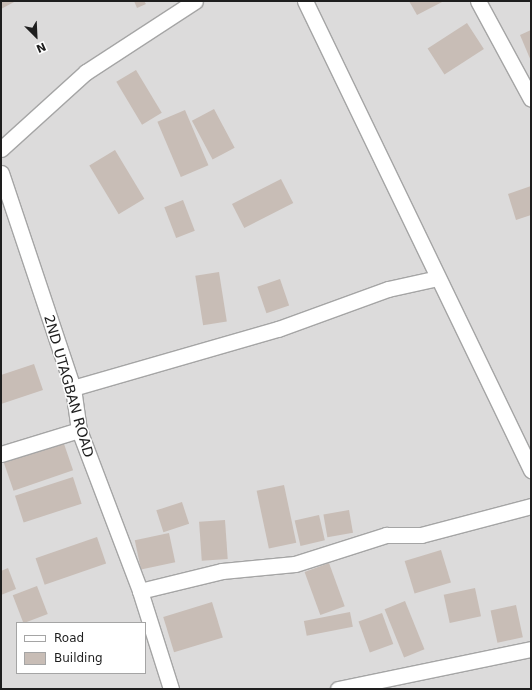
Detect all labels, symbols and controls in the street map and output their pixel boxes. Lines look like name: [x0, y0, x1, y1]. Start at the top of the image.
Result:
north arrow: [16, 16, 56, 56]
text: N: [34, 40, 48, 55]
street label: 2ND UTAGBAN ROAD: [41, 313, 97, 459]
legend: [16, 622, 146, 674]
text: Road: [54, 631, 84, 645]
text: Building: [54, 651, 103, 665]

